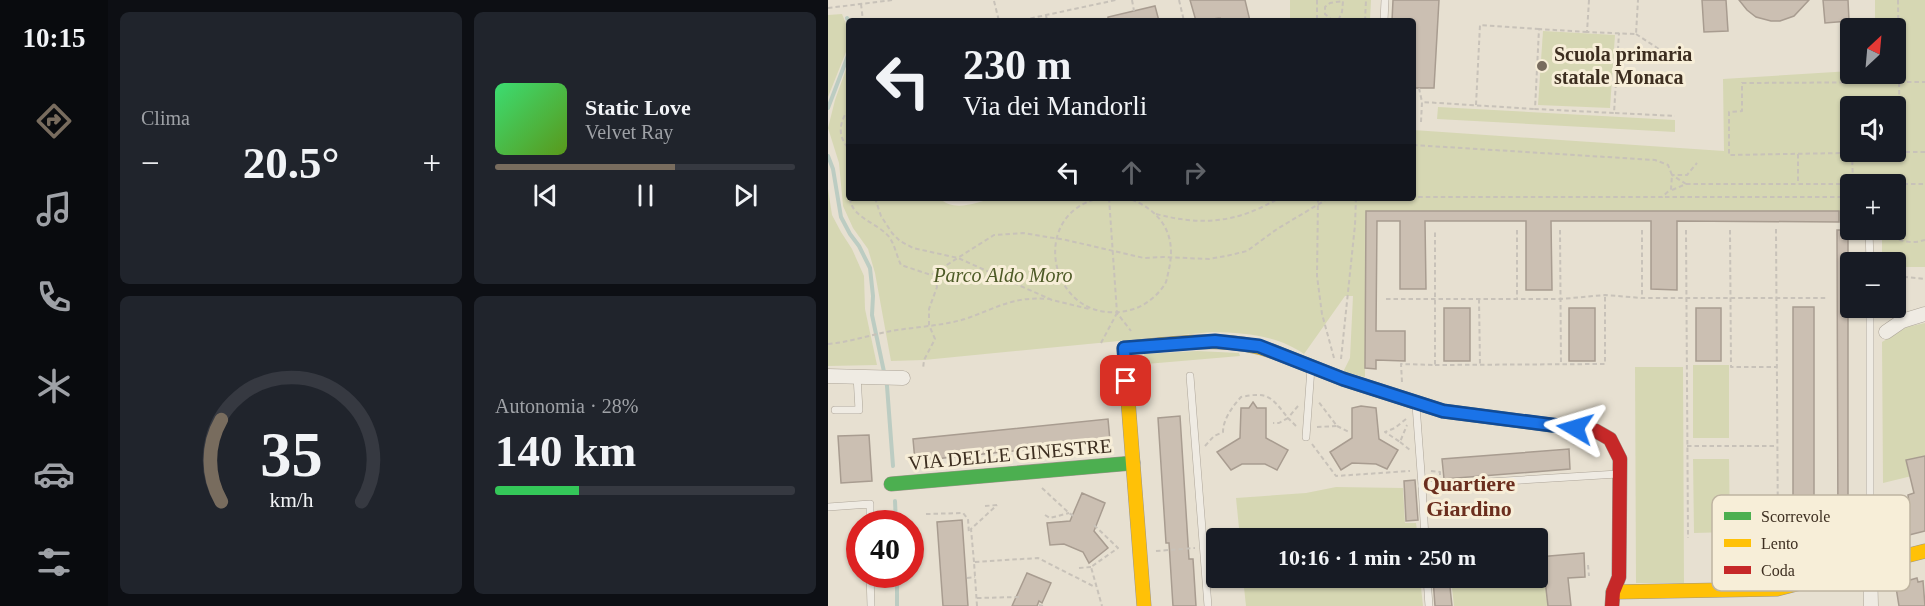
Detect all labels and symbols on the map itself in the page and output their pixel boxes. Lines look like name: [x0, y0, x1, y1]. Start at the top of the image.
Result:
north arrow: [1840, 18, 1906, 84]
place label: Scuola primaria statale Monaca: [1554, 43, 1692, 88]
marker: Scuola primaria statale Monaca: [1535, 59, 1549, 73]
park label: Parco Aldo Moro: [932, 264, 1073, 286]
pin: [1100, 355, 1151, 406]
position arrow: [1543, 396, 1607, 460]
street label: VIA DELLE GINESTRE: [907, 434, 1113, 474]
district label: Quartiere Giardino: [1423, 471, 1515, 521]
legend: [1712, 495, 1910, 591]
text: Scorrevole: [1761, 508, 1830, 525]
speed limit sign: 40: [846, 510, 924, 588]
text: Lento: [1761, 535, 1798, 552]
text: Coda: [1761, 562, 1795, 579]

